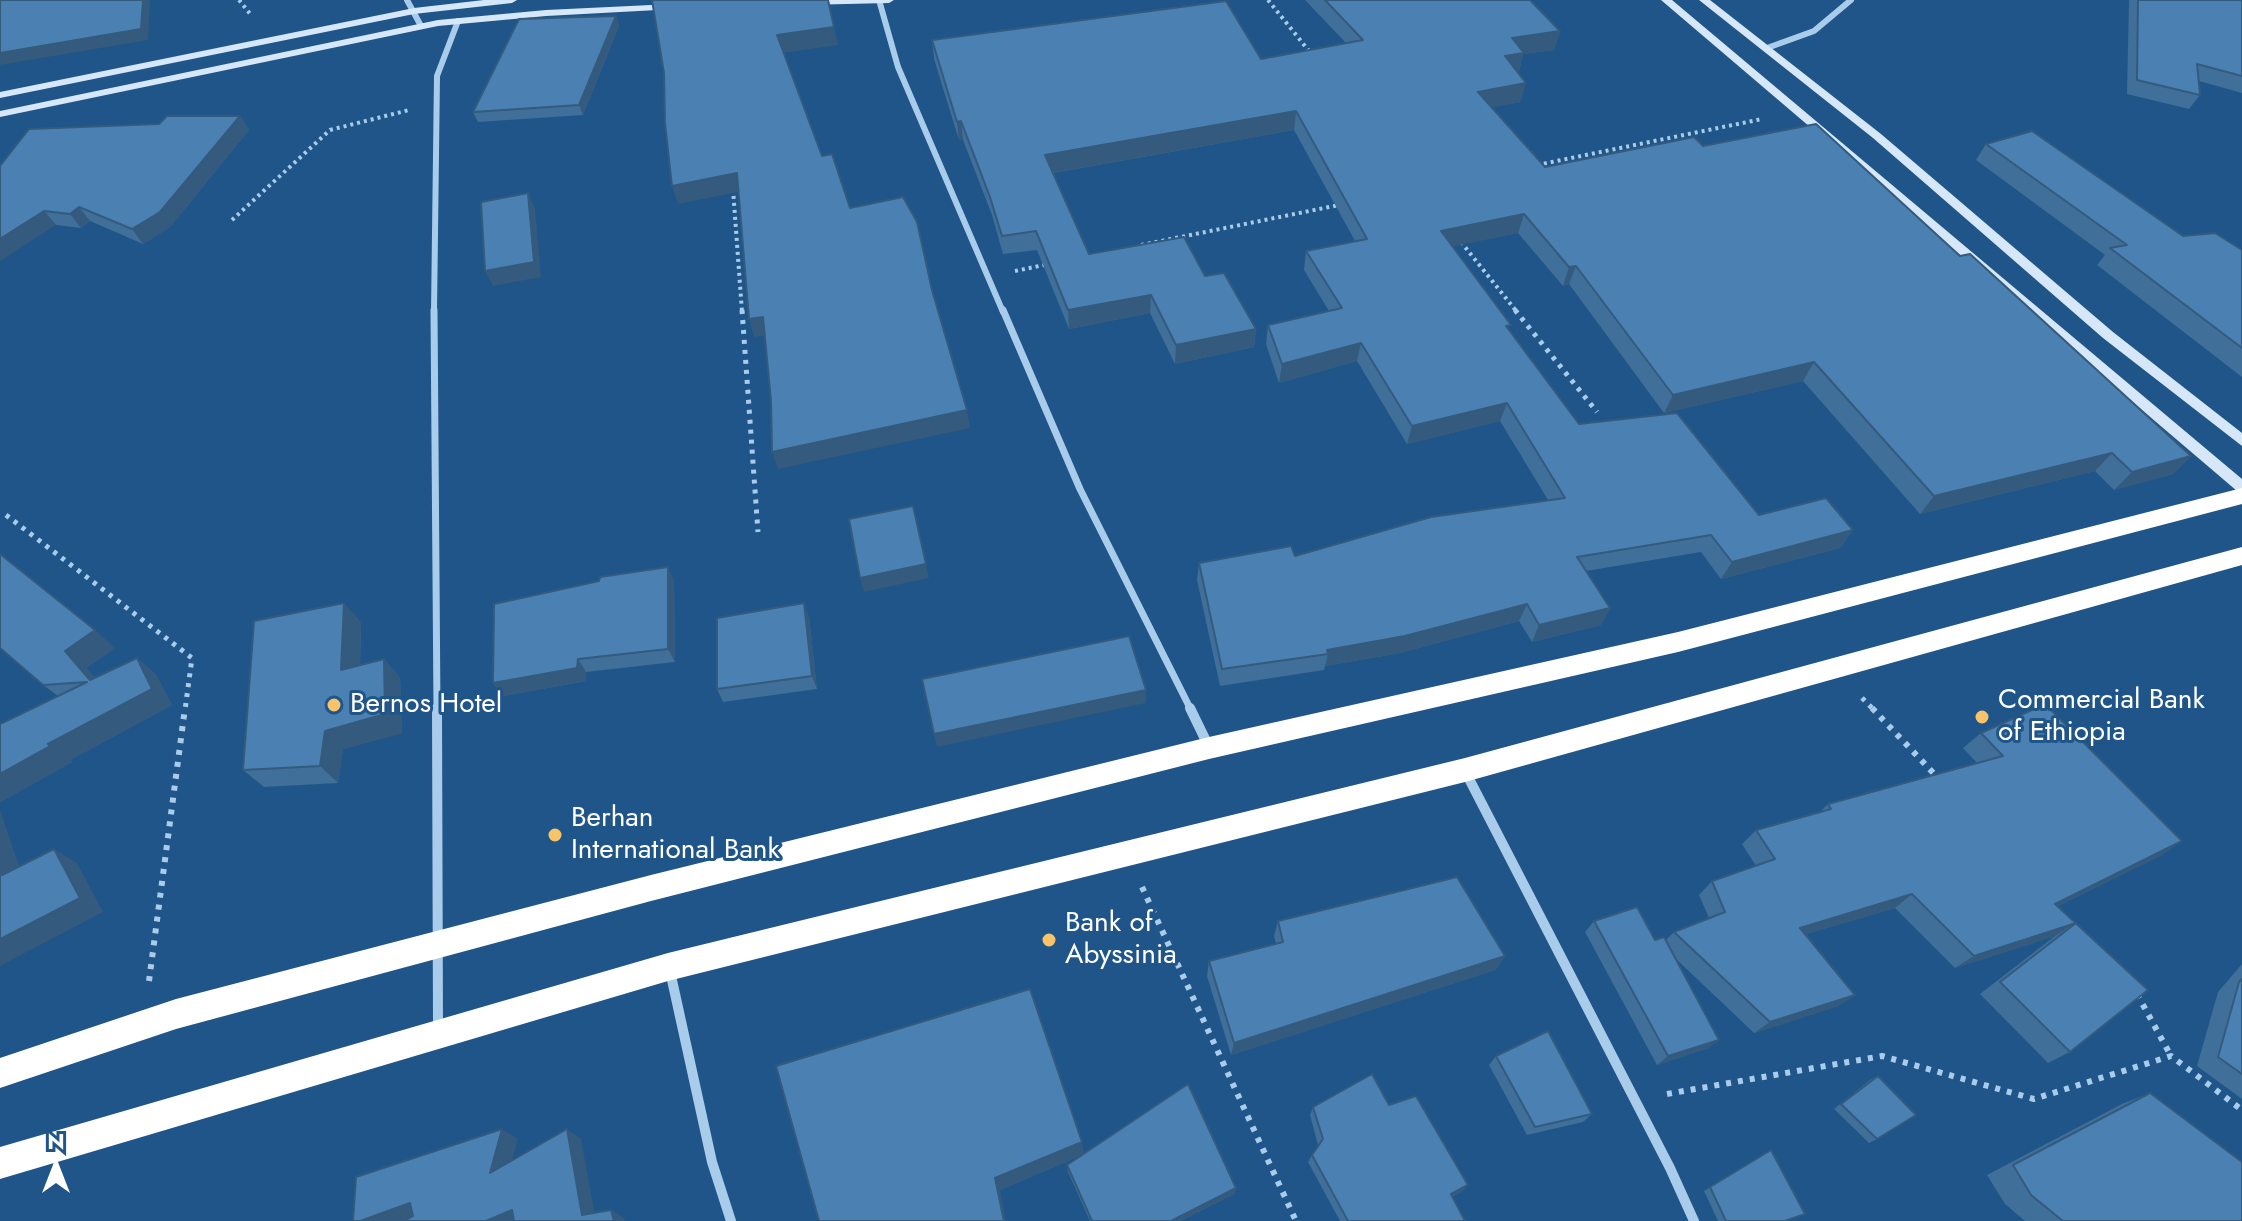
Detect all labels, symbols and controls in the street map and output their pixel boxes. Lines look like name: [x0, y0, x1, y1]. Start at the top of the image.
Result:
place label: Commercial Bank of Ethiopia: [1998, 684, 2205, 750]
place label: Bernos Hotel: [350, 688, 502, 722]
marker: Bernos Hotel: [325, 696, 343, 714]
marker: Commercial Bank of Ethiopia: [1973, 708, 1991, 726]
place label: Berhan International Bank: [571, 802, 780, 868]
marker: Berhan International Bank: [546, 826, 564, 844]
place label: Bank of Abyssinia: [1065, 907, 1177, 973]
marker: Bank of Abyssinia: [1040, 931, 1058, 949]
north arrow: [16, 1125, 96, 1205]
text: N: [47, 1125, 65, 1157]

